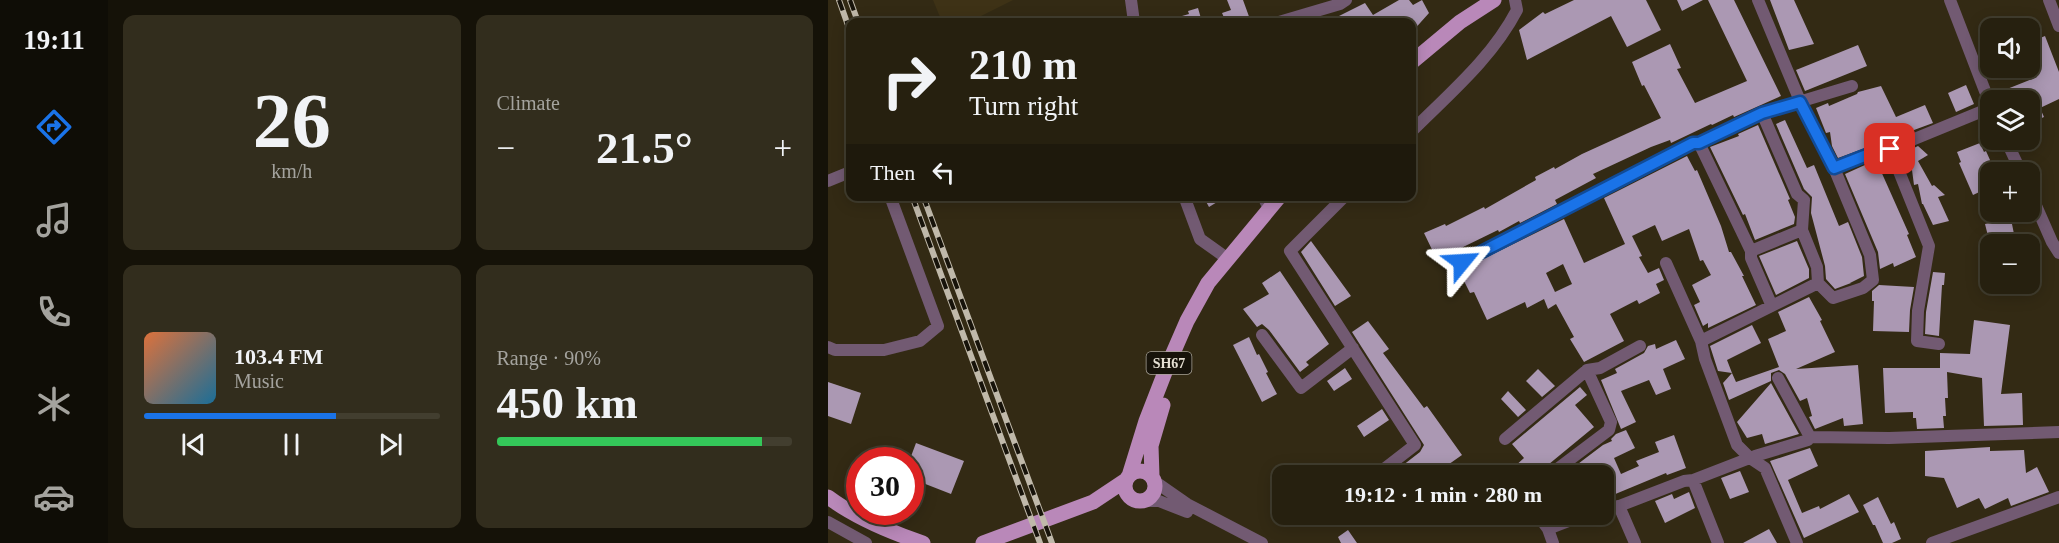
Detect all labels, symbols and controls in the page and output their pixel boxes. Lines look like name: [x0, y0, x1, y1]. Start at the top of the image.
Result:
map controls: [1980, 18, 2040, 294]
button: sound: [1980, 18, 2040, 78]
text: 19:11: [23, 25, 85, 55]
icon: right: [870, 42, 948, 120]
text: 210 m: [969, 42, 1078, 88]
text: 26: [253, 77, 331, 164]
button: layers: [1980, 90, 2040, 150]
text: Turn right: [969, 91, 1078, 121]
text: Climate: [497, 92, 560, 114]
icon: directions: [33, 106, 75, 148]
text: 21.5°: [596, 123, 693, 173]
pin: [1864, 123, 1915, 174]
text: −: [497, 130, 515, 166]
text: +: [773, 130, 792, 166]
icon: arrive: [1873, 132, 1906, 165]
icon: left: [927, 156, 960, 189]
text: km/h: [271, 160, 312, 182]
text: Then: [870, 160, 915, 185]
button: +: [1980, 162, 2040, 222]
icon: music: [33, 199, 75, 241]
position arrow: [1430, 230, 1494, 294]
button: −: [1980, 234, 2040, 294]
icon: phone: [33, 291, 75, 333]
text: 103.4 FM: [234, 344, 323, 369]
text: Range · 90%: [497, 347, 601, 369]
road number: SH67: [1146, 352, 1192, 374]
text: Music: [234, 370, 284, 392]
text: 450 km: [497, 378, 638, 428]
icon: climate: [33, 383, 75, 425]
icon: previous: [177, 428, 210, 461]
icon: pause: [275, 428, 308, 461]
icon: next: [374, 428, 407, 461]
speed limit sign: 30: [846, 447, 924, 525]
icon: car: [33, 476, 75, 518]
text: 19:12 · 1 min · 280 m: [1344, 482, 1542, 507]

